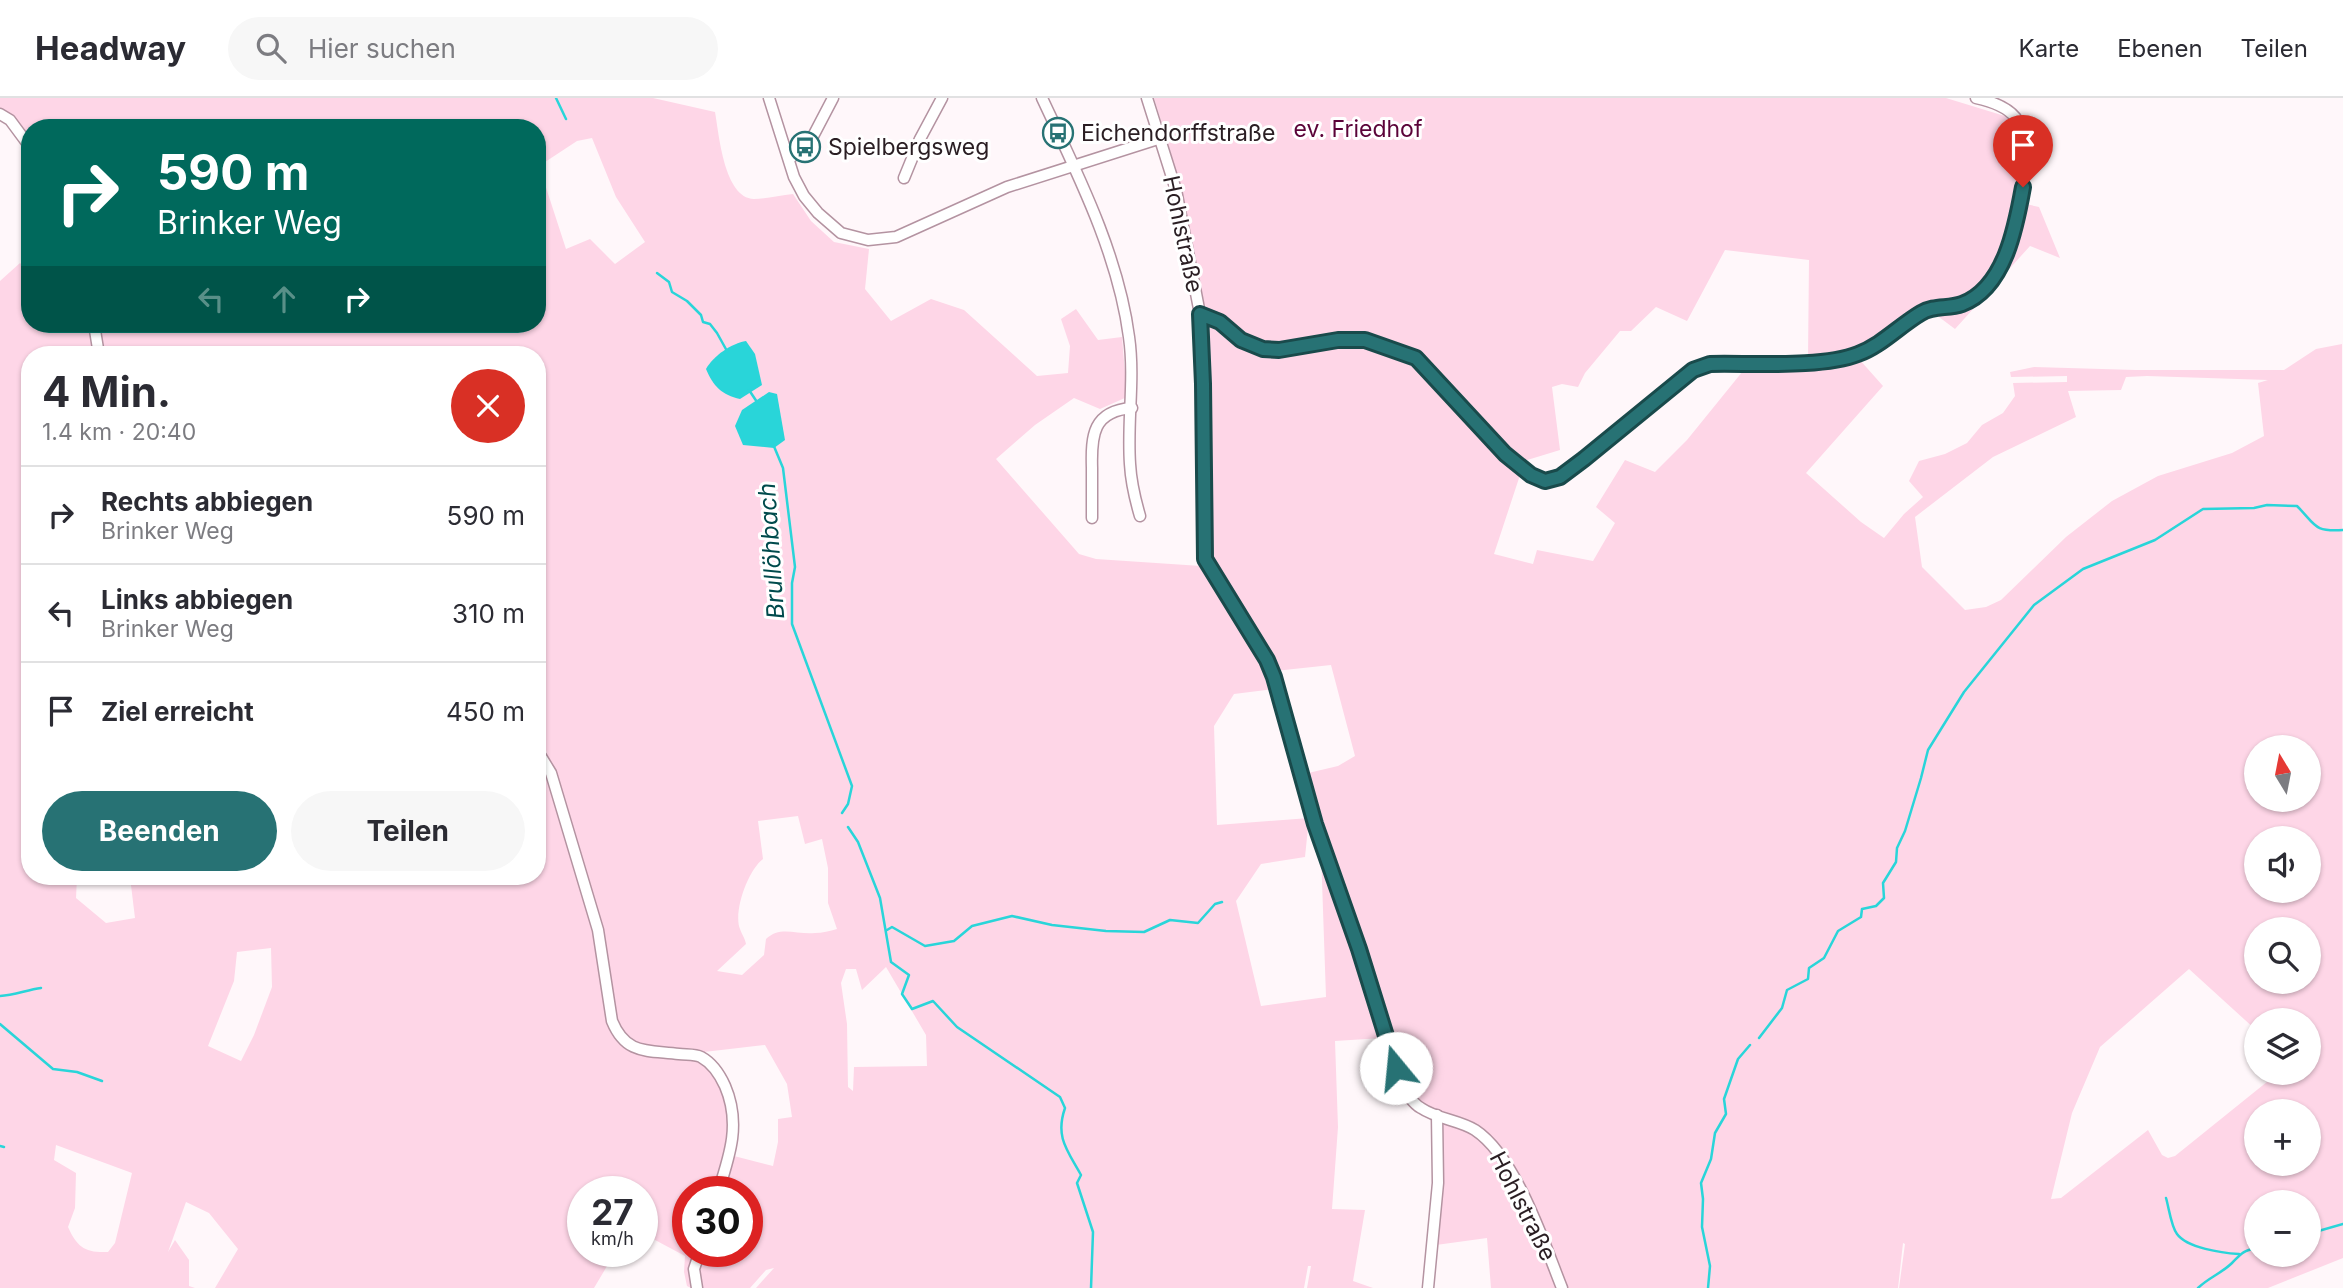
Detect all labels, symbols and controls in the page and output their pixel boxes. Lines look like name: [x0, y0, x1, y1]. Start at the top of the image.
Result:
search box: [228, 17, 718, 80]
text: Headway: [35, 28, 186, 68]
icon: search: [252, 29, 290, 67]
text: Hier suchen: [308, 33, 456, 64]
text: Karte: [2019, 34, 2079, 63]
text: Ebenen: [2117, 34, 2203, 63]
text: Teilen: [2241, 34, 2308, 63]
park label: ev. Friedhof: [1294, 115, 1423, 143]
pin: [1993, 115, 2053, 187]
bus stop icon: Eichendorffstraße: [1041, 116, 1075, 150]
place label: Eichendorffstraße: [1081, 119, 1275, 147]
icon: arrive: [2004, 126, 2042, 164]
bus stop icon: Spielbergsweg: [788, 130, 822, 164]
place label: Spielbergsweg: [828, 133, 989, 161]
text: 590 m: [157, 143, 310, 202]
icon: right: [42, 147, 133, 238]
street label: Hohlstraße: [1157, 173, 1209, 295]
text: Brinker Weg: [157, 203, 342, 242]
icon: left: [192, 280, 230, 318]
icon: ahead: [265, 280, 303, 318]
icon: right: [338, 280, 376, 318]
text: 4 Min.: [42, 366, 171, 417]
button: close: [451, 369, 525, 443]
text: 1.4 km · 20:40: [42, 418, 196, 446]
water label: Brullöhbach: [752, 482, 790, 620]
text: Rechts abbiegen: [101, 486, 313, 517]
icon: right: [42, 496, 80, 534]
text: 590 m: [447, 500, 525, 531]
text: Brinker Weg: [101, 517, 234, 545]
text: Links abbiegen: [101, 584, 293, 615]
icon: left: [42, 594, 80, 632]
text: 310 m: [452, 598, 525, 629]
text: Brinker Weg: [101, 615, 234, 643]
icon: arrive: [42, 692, 80, 730]
text: Ziel erreicht: [101, 696, 254, 727]
text: 450 m: [446, 696, 525, 727]
north arrow: [2244, 735, 2320, 812]
map controls: [2244, 735, 2321, 1267]
button: Beenden: [42, 791, 277, 871]
button: Teilen: [291, 791, 525, 871]
button: sound: [2244, 826, 2321, 903]
button: search: [2244, 917, 2321, 994]
button: layers: [2244, 1008, 2321, 1085]
position arrow: [1359, 1031, 1433, 1105]
button: +: [2244, 1099, 2321, 1176]
street label: Hohlstraße: [1484, 1147, 1562, 1265]
speed limit sign: 30: [672, 1176, 763, 1267]
button: −: [2244, 1190, 2321, 1267]
text: 27: [591, 1191, 634, 1233]
text: km/h: [591, 1228, 634, 1249]

